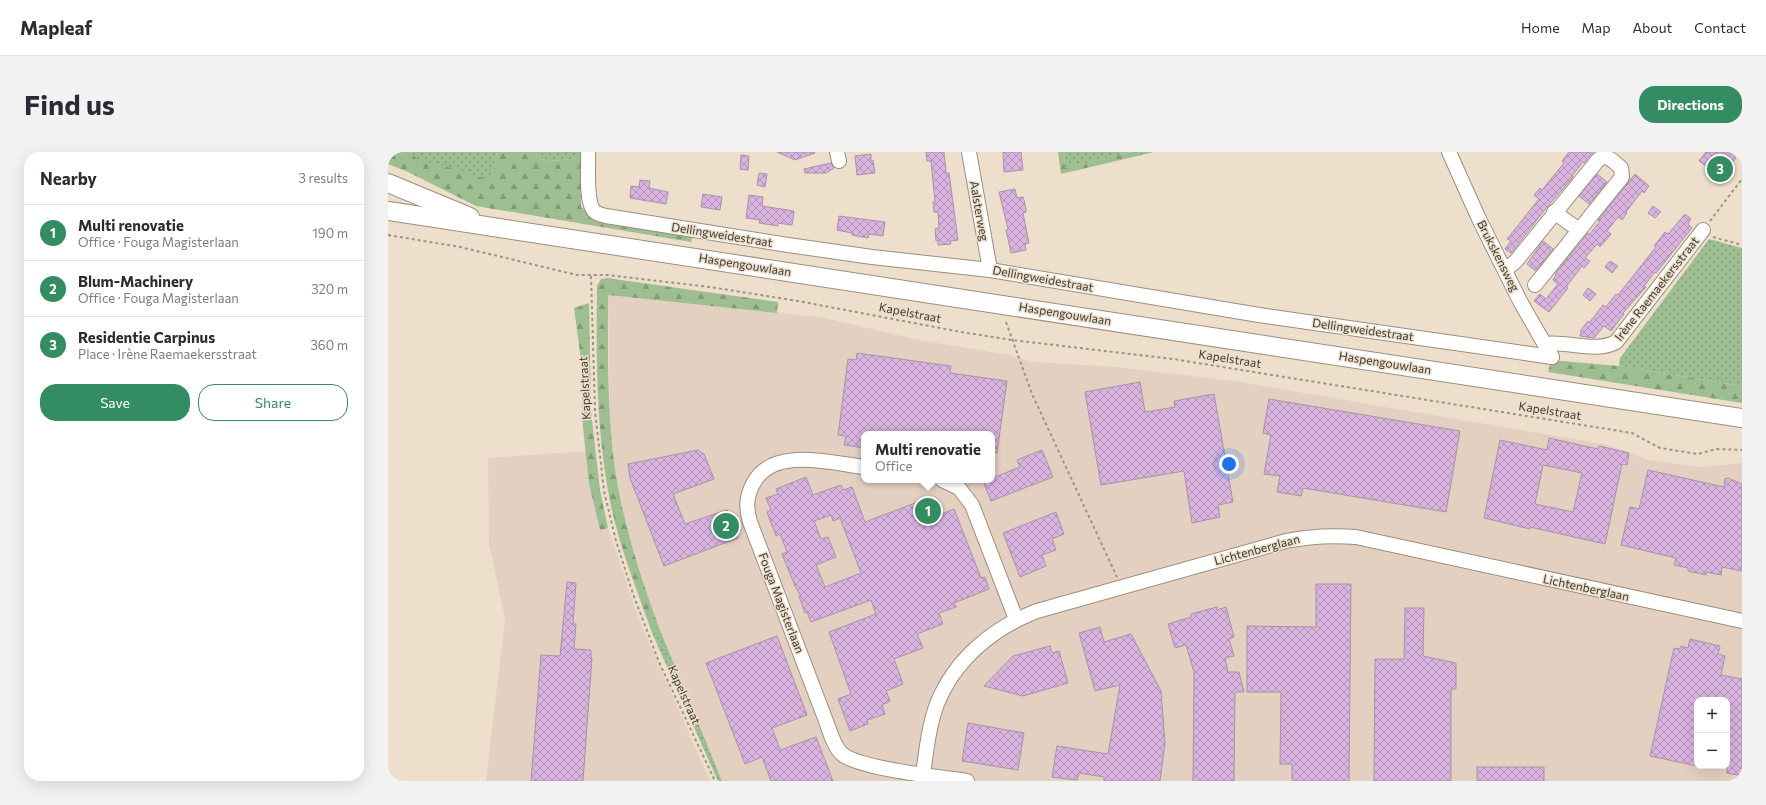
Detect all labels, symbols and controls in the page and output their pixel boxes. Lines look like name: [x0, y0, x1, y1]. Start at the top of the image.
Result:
text: Mapleaf: [20, 16, 92, 39]
text: Home: [1521, 19, 1560, 36]
text: Map: [1582, 19, 1610, 36]
text: About: [1632, 19, 1672, 36]
text: Contact: [1694, 19, 1746, 36]
button: Directions: [1639, 86, 1742, 123]
text: Find us: [24, 87, 115, 121]
pin: 3: [1707, 154, 1733, 184]
text: Nearby: [40, 168, 97, 189]
text: 3 results: [299, 170, 348, 186]
street label: Aalsterweg: [968, 180, 992, 243]
text: Multi renovatie: [78, 216, 184, 234]
street label: Brukskensweg: [1475, 218, 1523, 294]
street label: Dellingweidestraat: [671, 219, 774, 249]
text: 1: [50, 225, 56, 241]
text: 190 m: [312, 225, 348, 241]
street label: Irène Raemaekersstraat: [1611, 233, 1701, 343]
text: Office · Fouga Magisterlaan: [78, 234, 239, 250]
street label: Haspengouwlaan: [698, 250, 792, 278]
street label: Dellingweidestraat: [992, 262, 1095, 294]
text: Blum-Machinery: [78, 272, 193, 290]
text: 2: [49, 281, 57, 297]
text: 320 m: [311, 281, 348, 297]
text: Office · Fouga Magisterlaan: [78, 290, 239, 306]
street label: Kapelstraat: [878, 299, 943, 325]
street label: Haspengouwlaan: [1018, 299, 1112, 327]
street label: Dellingweidestraat: [1312, 315, 1415, 343]
text: Residentie Carpinus: [78, 328, 215, 346]
text: 3: [49, 337, 57, 353]
text: 360 m: [310, 337, 348, 353]
text: Place · Irène Raemaekersstraat: [78, 346, 257, 362]
street label: Kapelstraat: [1198, 346, 1263, 370]
street label: Haspengouwlaan: [1338, 348, 1432, 376]
street label: Kapelstraat: [575, 356, 593, 420]
button: Save: [40, 384, 190, 421]
button: Share: [198, 384, 348, 421]
street label: Kapelstraat: [1518, 398, 1583, 422]
popup: [861, 431, 995, 483]
text: Multi renovatie: [875, 440, 981, 458]
your location: [1219, 454, 1239, 474]
text: Office: [875, 458, 912, 474]
pin: 1: [915, 496, 941, 526]
pin: 2: [713, 511, 739, 541]
street label: Lichtenberglaan: [1212, 531, 1301, 567]
street label: Fouga Magisterlaan: [756, 550, 808, 655]
street label: Lichtenberglaan: [1542, 571, 1631, 603]
street label: Kapelstraat: [666, 663, 704, 726]
map controls: [1694, 697, 1730, 769]
button: +: [1694, 697, 1730, 733]
button: −: [1694, 733, 1730, 769]

